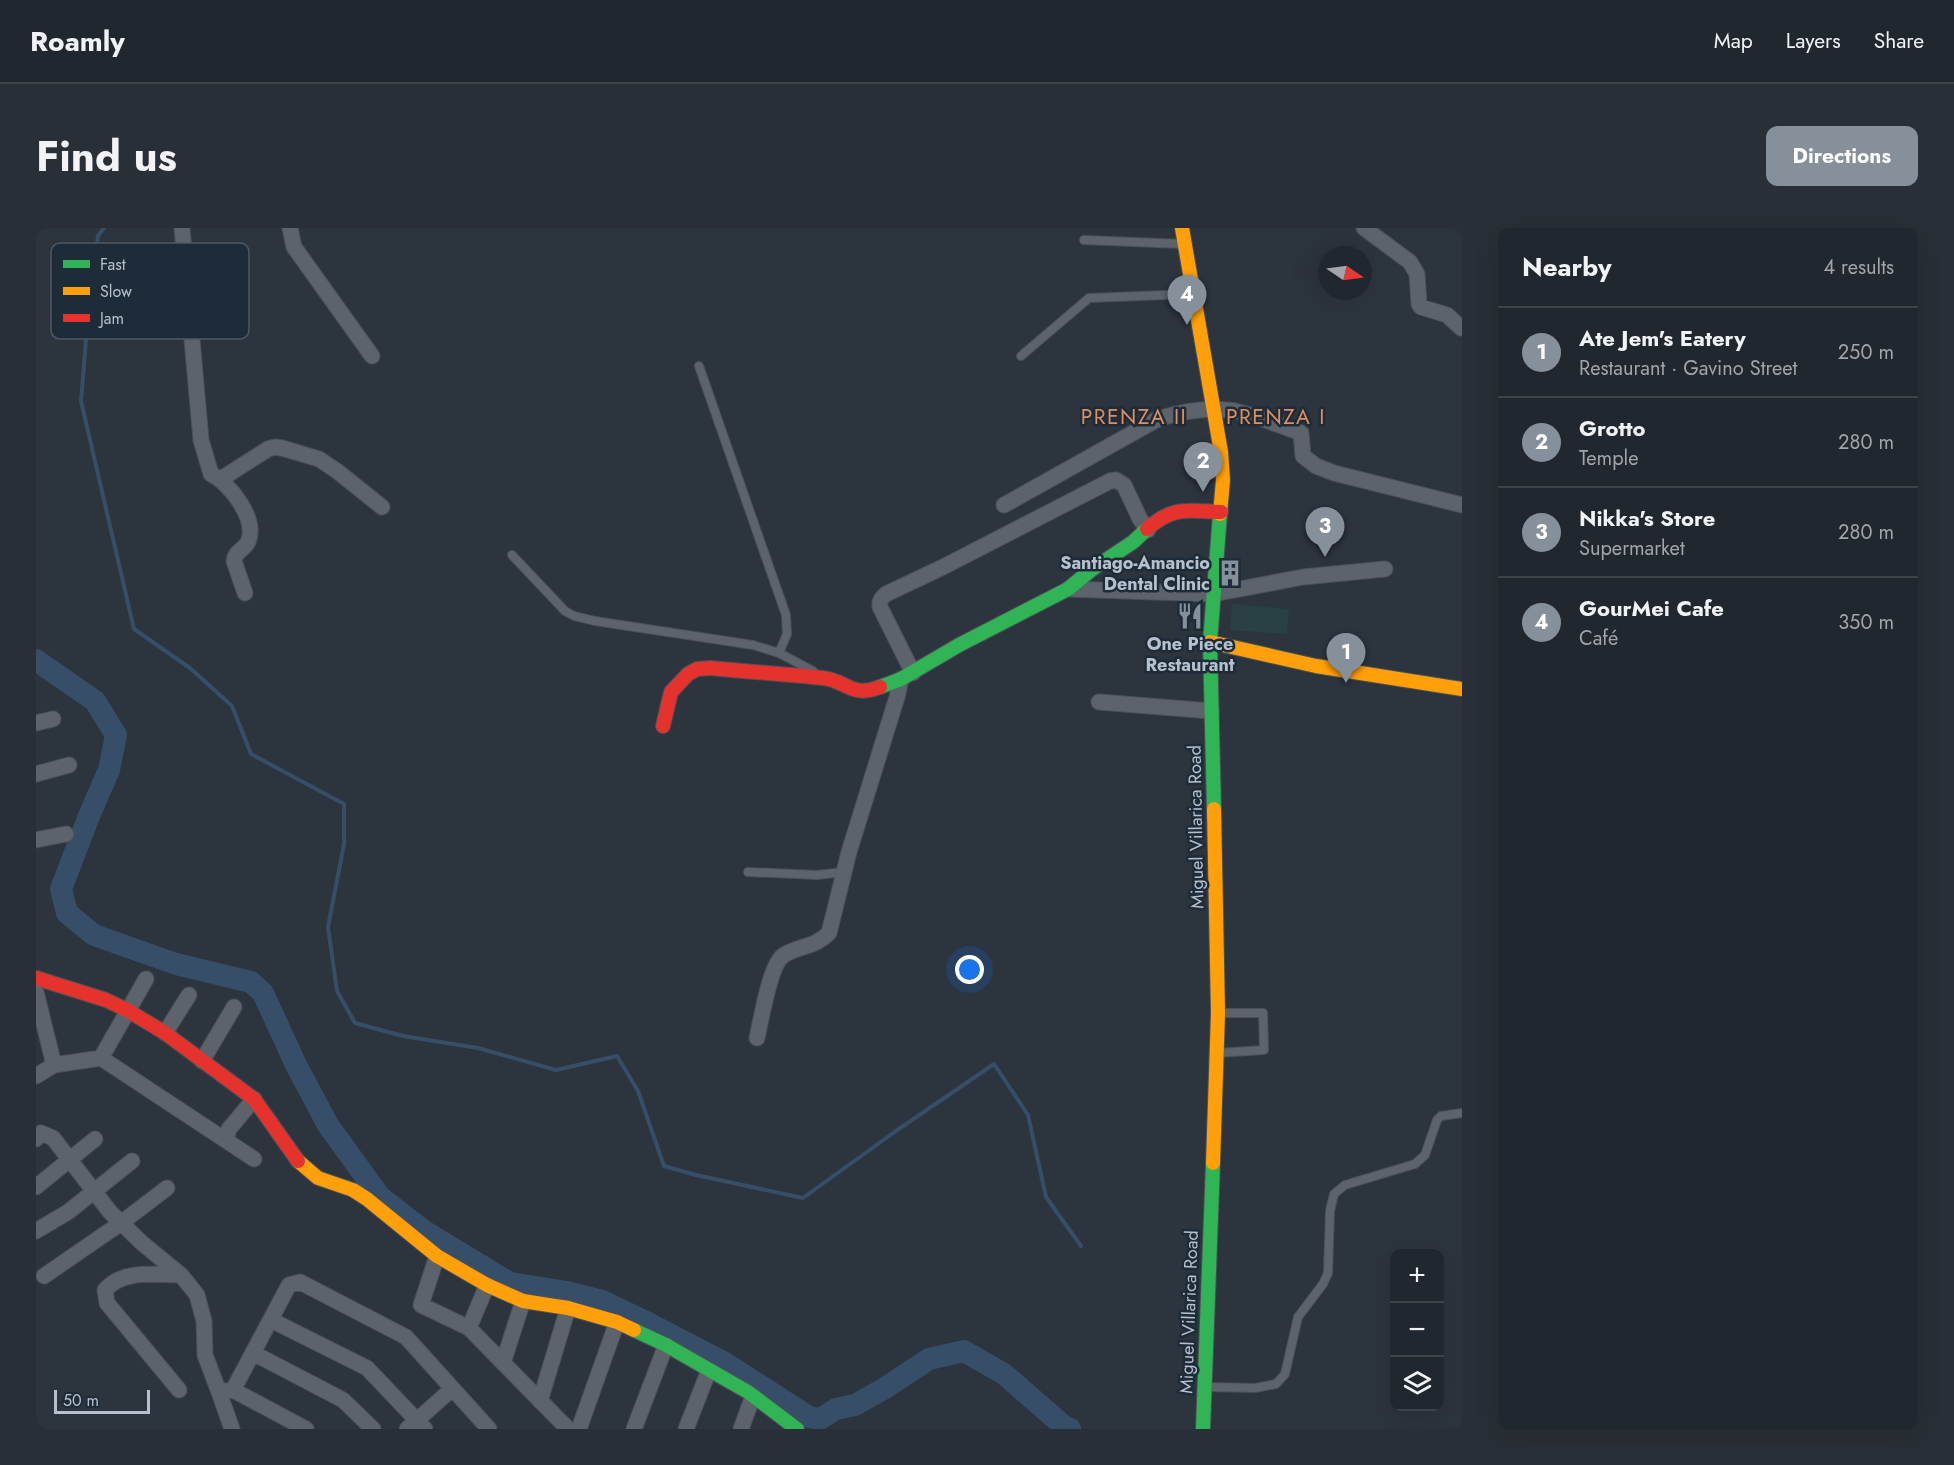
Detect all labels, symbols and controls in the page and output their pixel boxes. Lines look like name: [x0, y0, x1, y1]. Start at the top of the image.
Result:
text: Roamly: [30, 21, 125, 62]
text: Map: [1714, 26, 1753, 56]
text: Layers: [1786, 26, 1841, 56]
text: Share: [1874, 26, 1924, 56]
text: Find us: [36, 126, 177, 187]
button: Directions: [1766, 126, 1918, 186]
legend: [51, 243, 249, 339]
north arrow: [1318, 246, 1372, 300]
text: Nearby: [1522, 248, 1611, 286]
text: Fast: [100, 253, 126, 276]
text: 4 results: [1823, 253, 1894, 282]
pin: 4: [1168, 276, 1206, 325]
text: Slow: [100, 280, 132, 303]
text: Jam: [98, 307, 124, 330]
text: Ate Jem's Eatery: [1579, 322, 1746, 354]
text: 1: [1536, 338, 1547, 367]
text: 250 m: [1838, 338, 1894, 367]
text: Restaurant · Gavino Street: [1579, 354, 1797, 383]
district label: PRENZA II: [1081, 402, 1187, 432]
district label: PRENZA I: [1226, 402, 1326, 432]
text: Grotto: [1579, 412, 1646, 444]
text: 2: [1535, 428, 1548, 457]
text: 280 m: [1838, 428, 1894, 457]
pin: 2: [1184, 442, 1222, 492]
text: Temple: [1579, 444, 1639, 473]
text: Nikka's Store: [1579, 502, 1715, 534]
pin: 3: [1306, 508, 1344, 557]
text: 3: [1535, 518, 1548, 547]
text: 280 m: [1838, 518, 1894, 547]
text: Supermarket: [1579, 534, 1685, 563]
place label: Santiago-Amancio Dental Clinic: [1060, 550, 1210, 597]
building icon: Santiago-Amancio Dental Clinic: [1215, 558, 1245, 588]
text: GourMei Cafe: [1579, 592, 1724, 624]
restaurant icon: One Piece Restaurant: [1175, 601, 1205, 631]
text: 4: [1535, 608, 1548, 637]
text: 350 m: [1838, 608, 1894, 637]
text: Café: [1579, 624, 1618, 653]
place label: One Piece Restaurant: [1145, 631, 1235, 678]
pin: 1: [1326, 634, 1366, 683]
street label: Miguel Villarica Road: [1182, 745, 1210, 909]
your location: [955, 955, 984, 984]
street label: Miguel Villarica Road: [1173, 1230, 1205, 1394]
map controls: [1390, 1249, 1444, 1411]
button: +: [1390, 1249, 1444, 1303]
button: −: [1390, 1303, 1444, 1357]
button: layers: [1390, 1357, 1444, 1411]
scale bar: [54, 1387, 150, 1414]
text: 50 m: [63, 1389, 99, 1412]

